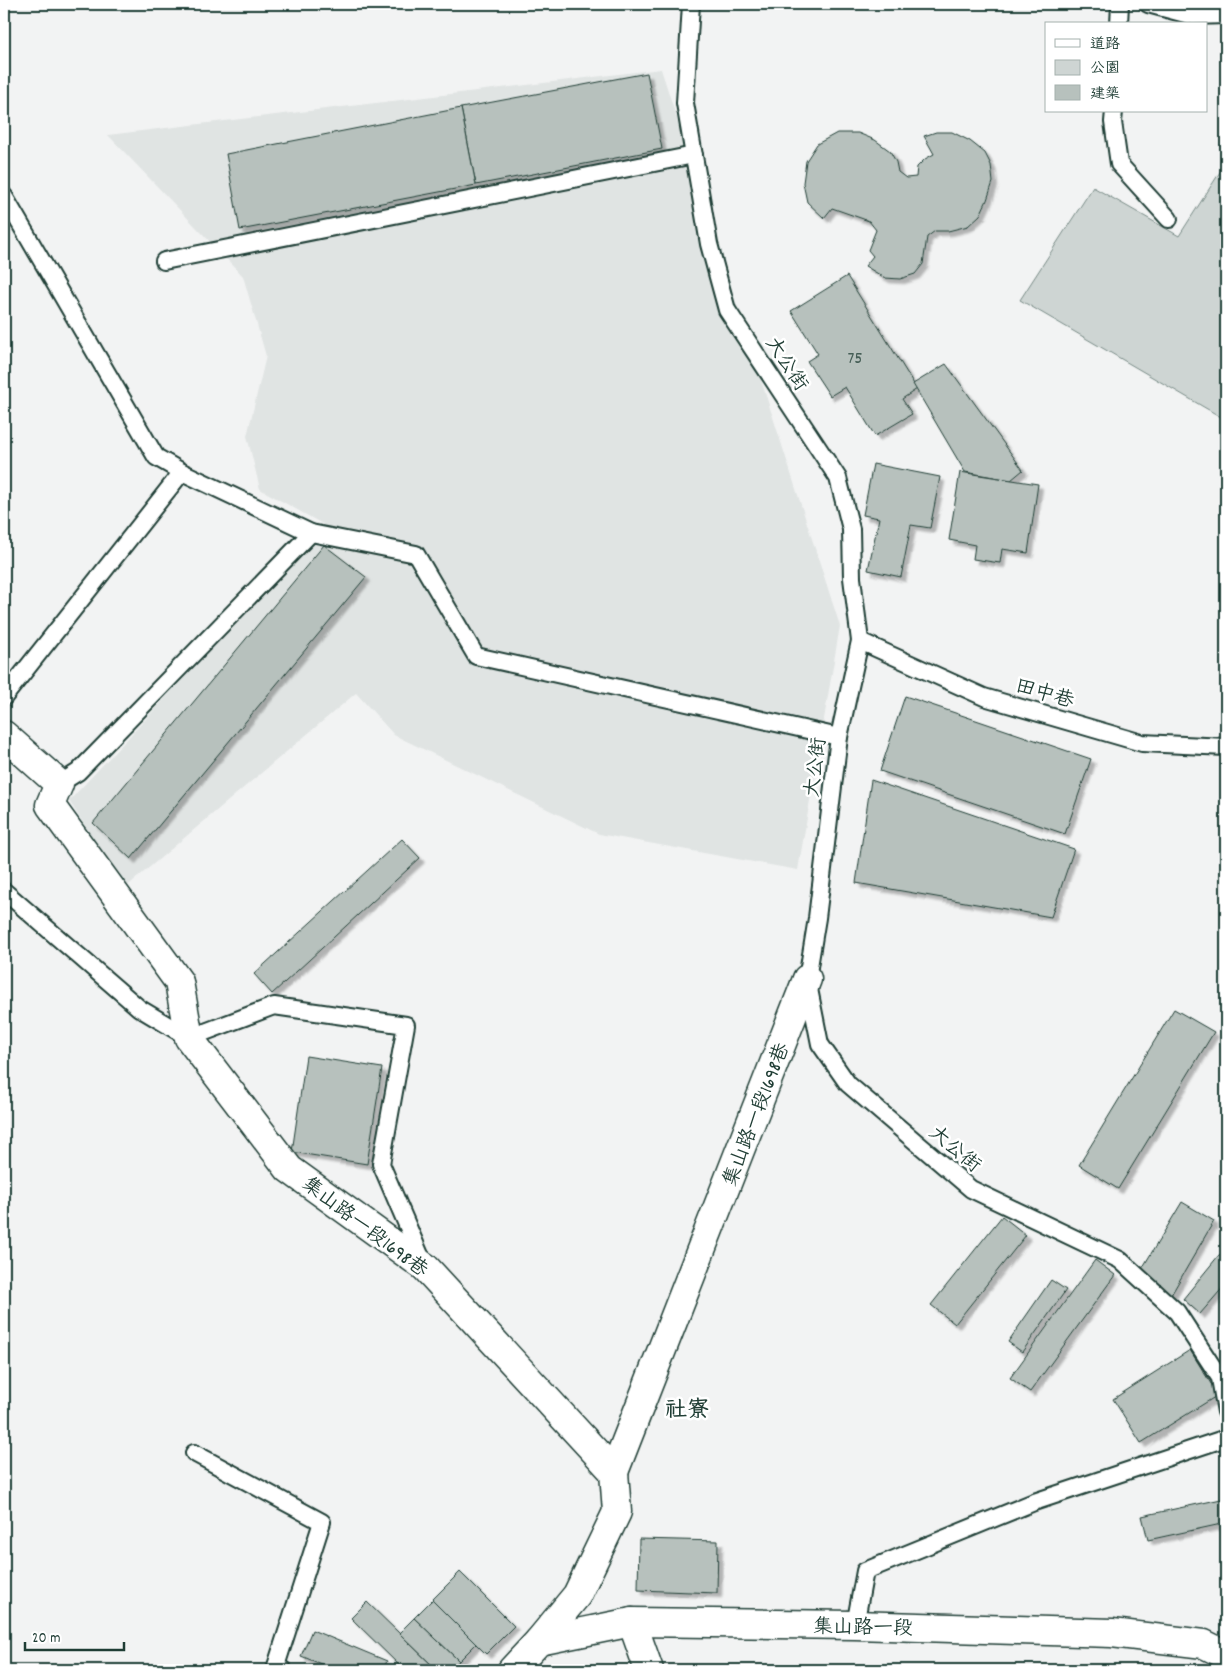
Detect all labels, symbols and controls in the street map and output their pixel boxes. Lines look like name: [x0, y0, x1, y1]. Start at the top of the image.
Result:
legend: [1045, 22, 1208, 112]
text: 道路: [1090, 34, 1120, 56]
text: 公園: [1090, 58, 1120, 80]
text: 建築: [1090, 84, 1120, 106]
street label: 大公街: [757, 332, 814, 397]
house number: 75: [847, 347, 863, 372]
street label: 田中巷: [1011, 673, 1078, 717]
street label: 大公街: [799, 736, 835, 799]
street label: 集山路一段1698巷: [718, 1038, 798, 1191]
street label: 大公街: [922, 1120, 986, 1180]
street label: 集山路一段1698巷: [295, 1172, 434, 1286]
district label: 社寮: [665, 1396, 709, 1427]
street label: 集山路一段: [813, 1614, 913, 1644]
scale bar: [25, 1619, 124, 1651]
text: 20 m: [32, 1628, 60, 1650]

